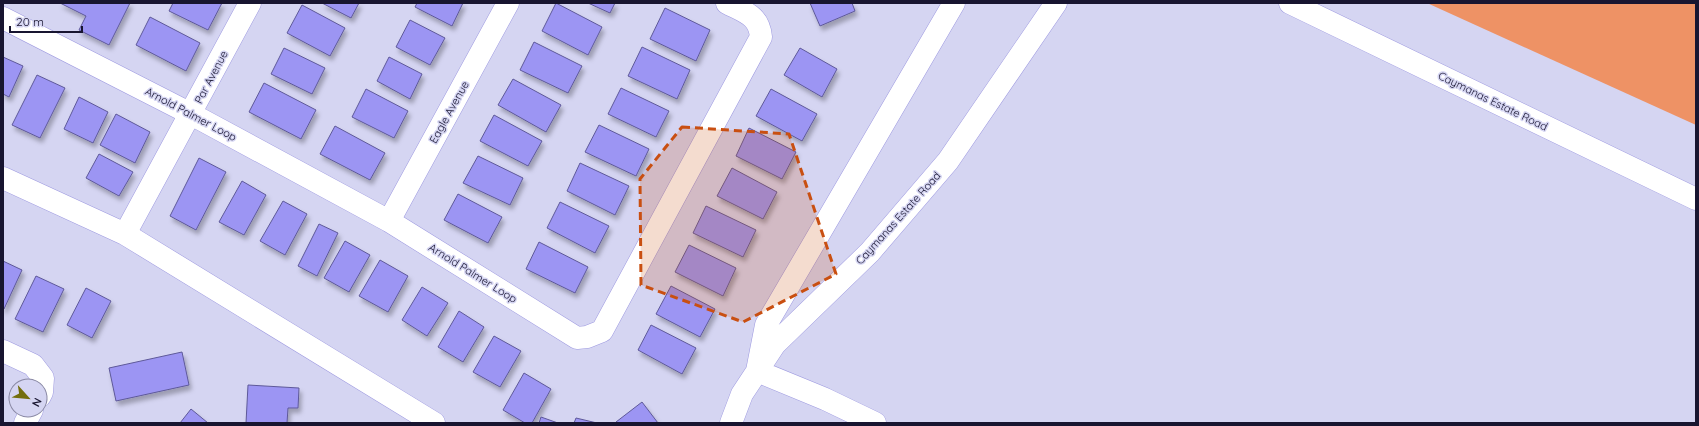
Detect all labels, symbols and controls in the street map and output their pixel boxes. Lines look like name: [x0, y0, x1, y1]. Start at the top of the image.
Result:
scale bar: [10, 8, 82, 34]
text: 20 m: [16, 14, 44, 29]
street label: Par Avenue: [191, 48, 231, 106]
street label: Caymanas Estate Road: [1436, 68, 1550, 134]
street label: Eagle Avenue: [426, 78, 472, 146]
street label: Arnold Palmer Loop: [143, 84, 239, 144]
street label: Caymanas Estate Road: [853, 169, 943, 267]
street label: Arnold Palmer Loop: [426, 240, 520, 306]
north arrow: [8, 378, 48, 418]
text: N: [29, 396, 45, 409]

